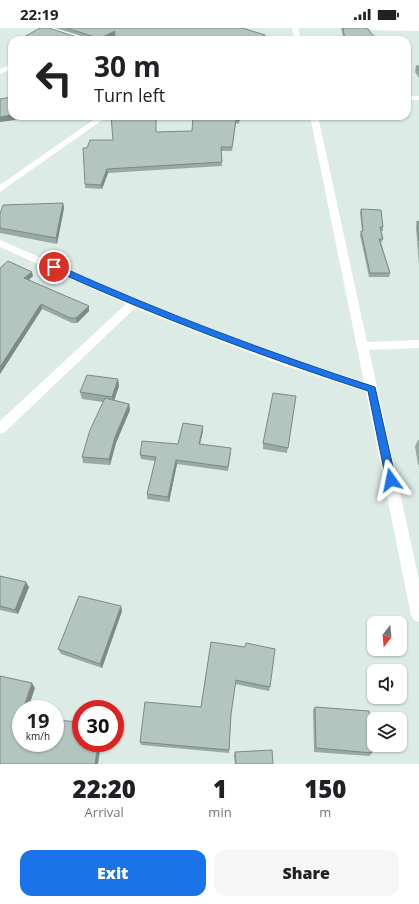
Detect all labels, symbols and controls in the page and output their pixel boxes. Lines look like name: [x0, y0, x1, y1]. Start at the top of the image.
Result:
text: 22:19: [20, 4, 59, 24]
text: 30 m: [94, 47, 161, 85]
icon: left: [28, 52, 80, 104]
text: Turn left: [94, 83, 165, 107]
pin: [37, 250, 71, 284]
icon: arrive: [43, 256, 65, 278]
position arrow: [370, 459, 412, 501]
north arrow: [367, 616, 407, 656]
map controls: [367, 616, 407, 752]
button: sound: [367, 664, 407, 704]
speed limit sign: 30: [72, 700, 124, 752]
text: 19: [27, 707, 49, 734]
button: layers: [367, 712, 407, 752]
text: km/h: [26, 729, 50, 743]
text: 22:20: [73, 772, 136, 805]
text: 1: [213, 772, 227, 805]
text: 150: [304, 772, 346, 805]
text: Arrival: [85, 803, 124, 821]
text: min: [208, 803, 232, 821]
text: m: [319, 803, 331, 821]
button: Exit: [20, 850, 206, 896]
button: Share: [214, 850, 399, 896]

